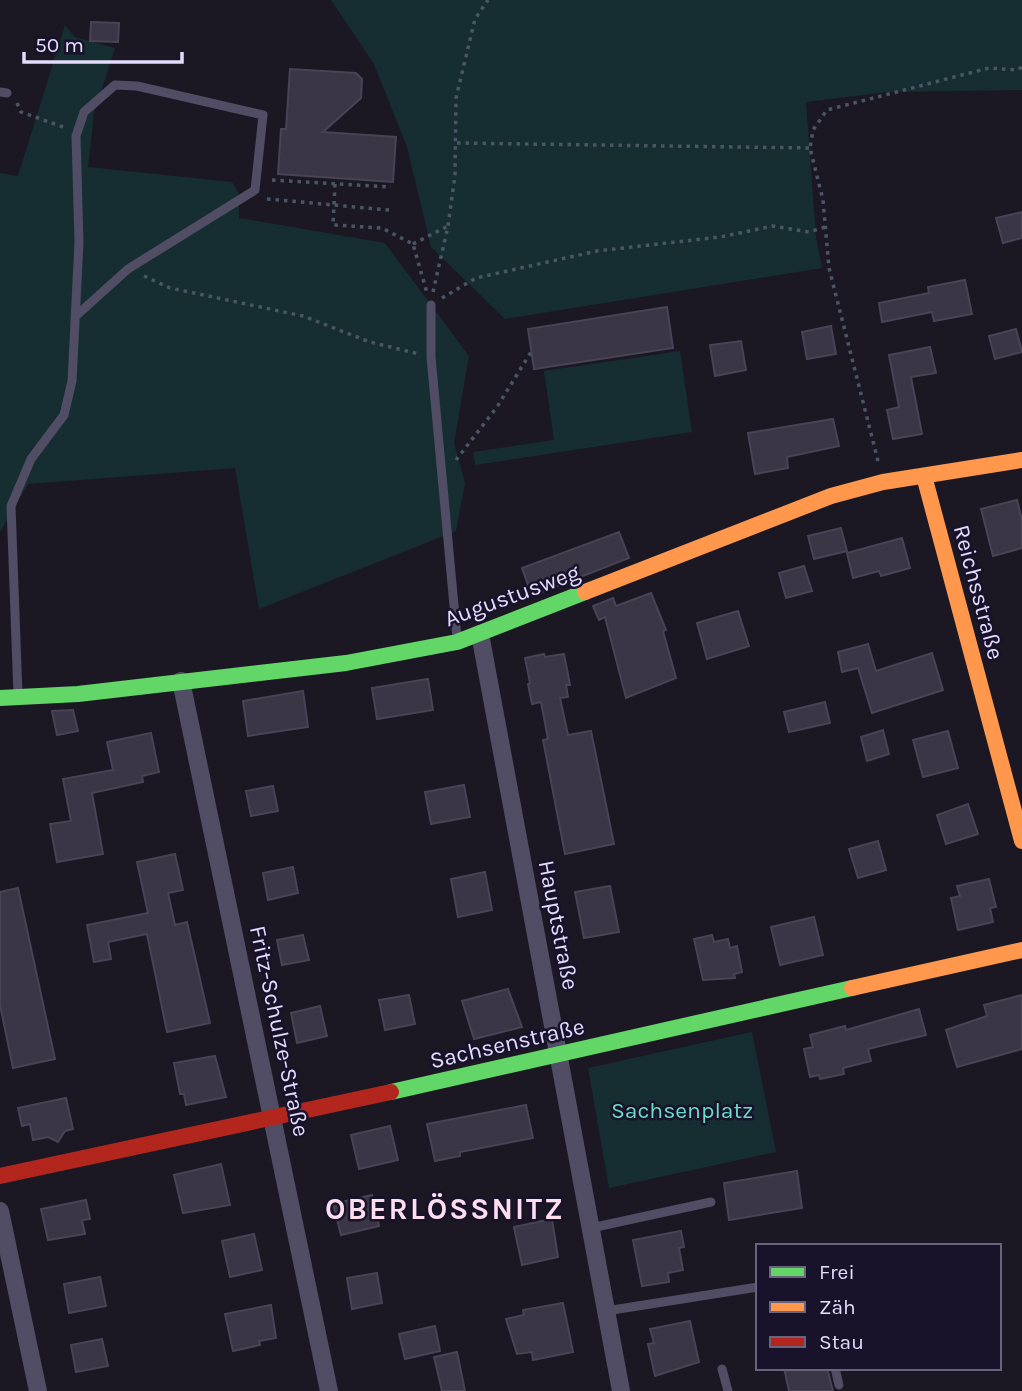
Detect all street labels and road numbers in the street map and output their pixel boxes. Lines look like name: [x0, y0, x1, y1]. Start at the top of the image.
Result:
street label: Reichsstraße: [948, 522, 1009, 662]
street label: Augustusweg: [441, 558, 584, 632]
street label: Hauptstraße: [533, 858, 584, 992]
street label: Fritz-Schulze-Straße: [244, 923, 315, 1139]
street label: Sachsenstraße: [427, 1013, 587, 1074]

